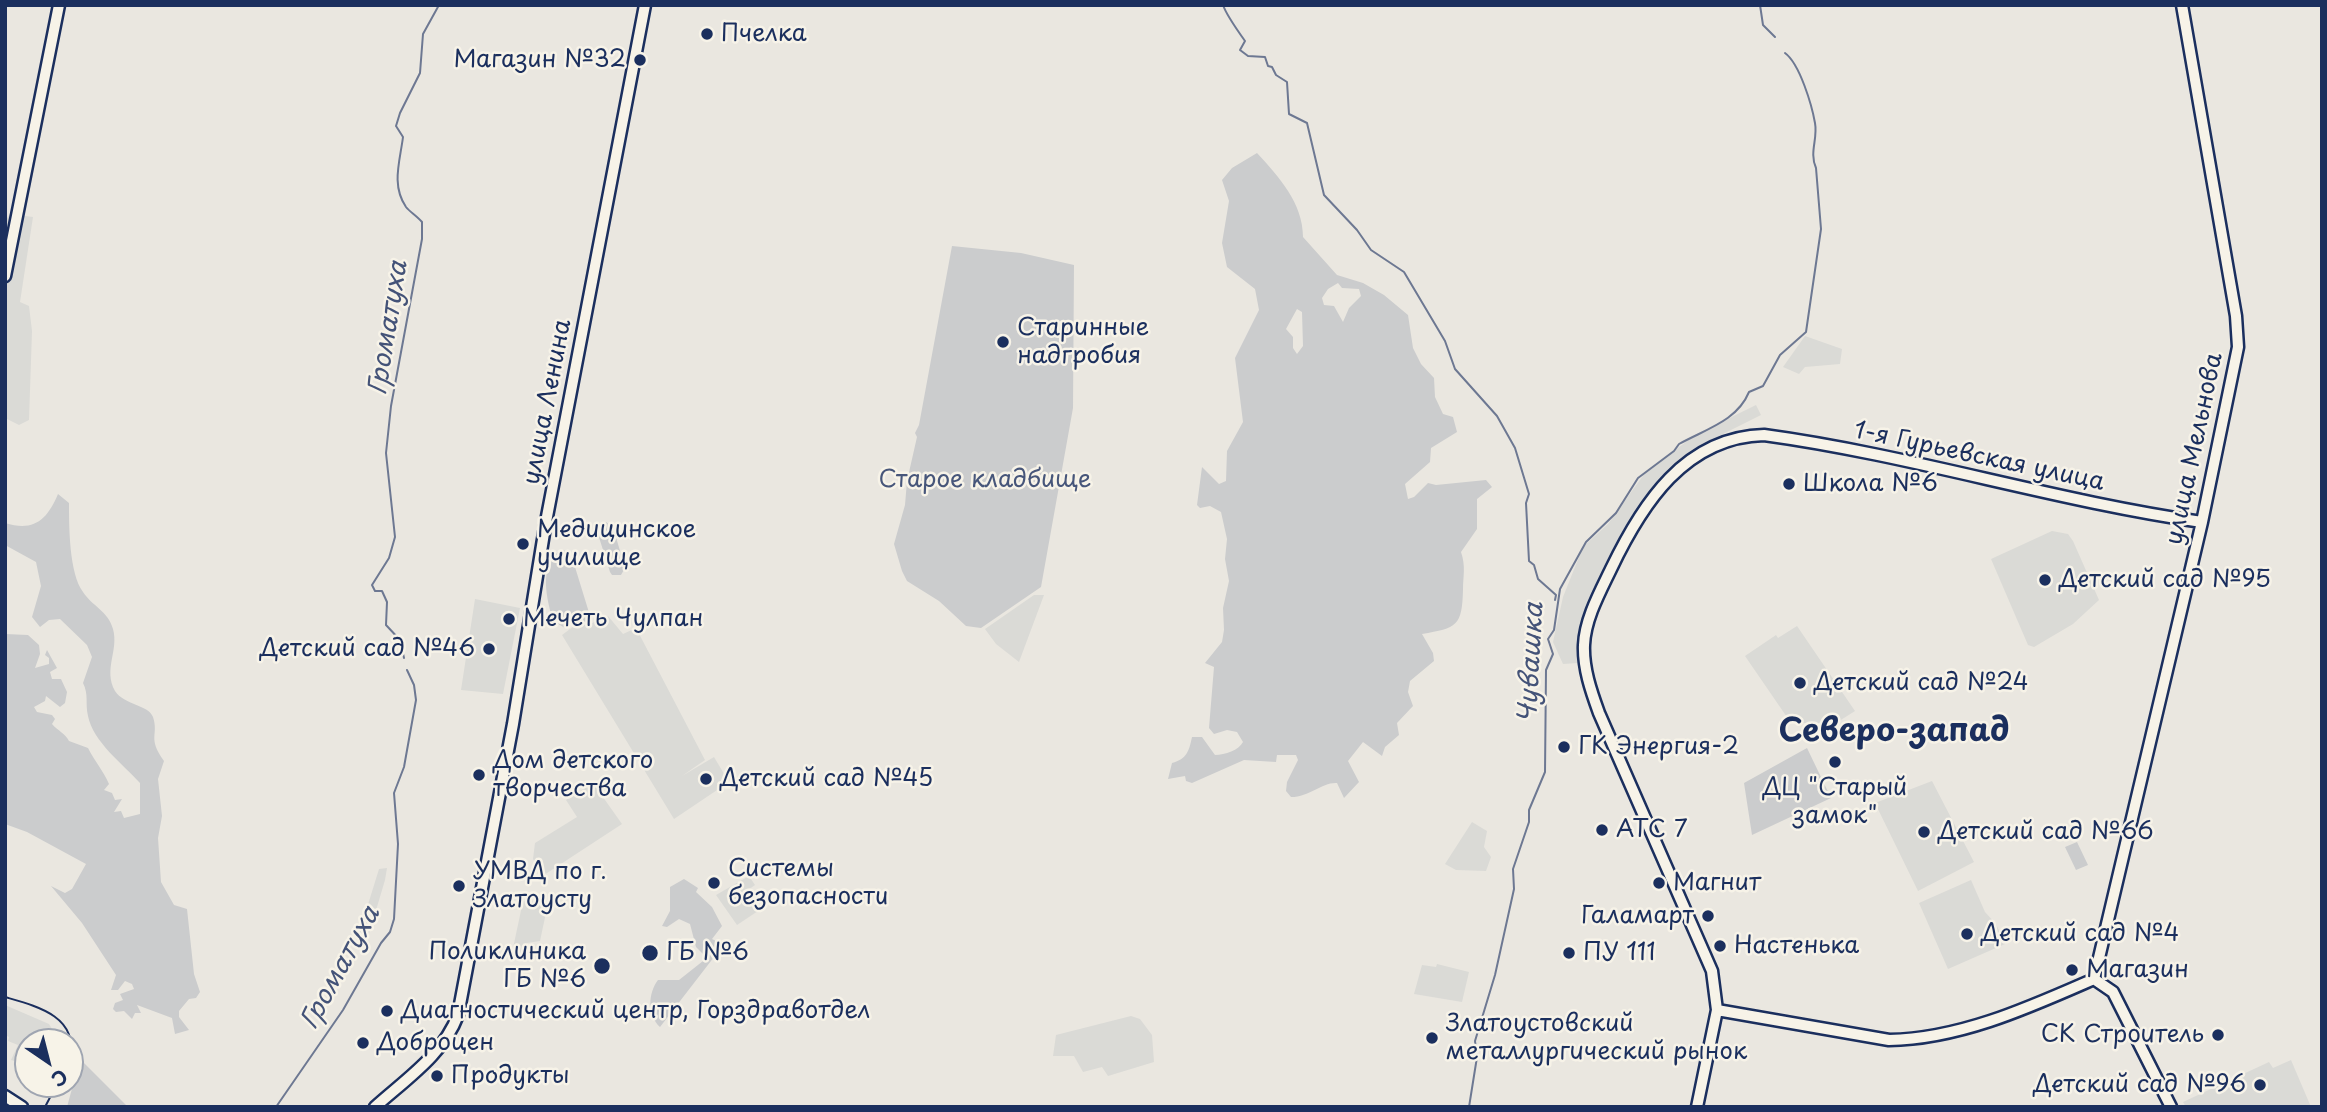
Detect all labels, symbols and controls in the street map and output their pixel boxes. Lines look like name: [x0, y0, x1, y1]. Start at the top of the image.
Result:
place label: Пчелка: [721, 20, 807, 48]
marker: Пчелка: [699, 26, 715, 42]
place label: Магазин №32: [453, 46, 626, 74]
marker: Магазин №32: [632, 52, 648, 68]
water label: Громатуха: [363, 259, 415, 397]
place label: Старинные надгробия: [1017, 314, 1149, 370]
street label: улица Ленина: [518, 317, 578, 487]
marker: Старинные надгробия: [995, 334, 1011, 350]
street label: улица Мельнова: [2161, 350, 2229, 548]
street label: 1-я Гурьевская улица: [1851, 416, 2107, 498]
park label: Старое кладбище: [878, 466, 1092, 494]
place label: Школа №6: [1803, 470, 1938, 498]
marker: Школа №6: [1781, 476, 1797, 492]
place label: Медицинское училище: [537, 516, 696, 572]
marker: Медицинское училище: [515, 536, 531, 552]
place label: Детский сад №95: [2059, 566, 2271, 594]
marker: Детский сад №95: [2037, 572, 2053, 588]
water label: Чувашка: [1513, 602, 1551, 724]
place label: Мечеть Чулпан: [523, 605, 703, 633]
marker: Мечеть Чулпан: [501, 611, 517, 627]
place label: Детский сад №46: [260, 635, 475, 663]
marker: Детский сад №46: [481, 641, 497, 657]
place label: Детский сад №24: [1814, 669, 2029, 697]
marker: Детский сад №24: [1792, 675, 1808, 691]
district label: Северо-запад: [1779, 713, 2009, 751]
place label: ГК Энергия-2: [1578, 733, 1739, 761]
marker: ГК Энергия-2: [1556, 739, 1572, 755]
place label: Дом детского творчества: [493, 747, 653, 803]
marker: ДЦ "Старый замок": [1827, 754, 1843, 770]
place label: Детский сад №45: [720, 765, 933, 793]
marker: Дом детского творчества: [471, 767, 487, 783]
marker: Детский сад №45: [698, 771, 714, 787]
place label: ДЦ "Старый замок": [1763, 774, 1907, 830]
place label: АТС 7: [1616, 816, 1688, 844]
place label: Детский сад №66: [1938, 818, 2154, 846]
marker: АТС 7: [1594, 822, 1610, 838]
marker: Детский сад №66: [1916, 824, 1932, 840]
place label: Системы безопасности: [728, 855, 888, 911]
place label: УМВД по г. Златоусту: [473, 858, 607, 914]
place label: Магнит: [1673, 869, 1761, 897]
marker: Системы безопасности: [706, 875, 722, 891]
marker: Магнит: [1651, 875, 1667, 891]
marker: УМВД по г. Златоусту: [451, 878, 467, 894]
water label: Громатуха: [295, 901, 387, 1035]
place label: Галамарт: [1581, 902, 1694, 930]
marker: Галамарт: [1700, 908, 1716, 924]
place label: Детский сад №4: [1981, 920, 2179, 948]
marker: Детский сад №4: [1959, 926, 1975, 942]
place label: Настенька: [1734, 932, 1859, 960]
place label: Поликлиника ГБ №6: [429, 938, 586, 994]
marker: Настенька: [1712, 938, 1728, 954]
place label: ГБ №6: [666, 939, 749, 967]
place label: ПУ 111: [1583, 939, 1656, 967]
marker: ГБ №6: [640, 943, 660, 963]
marker: ПУ 111: [1561, 945, 1577, 961]
marker: Поликлиника ГБ №6: [592, 956, 612, 976]
place label: Магазин: [2086, 956, 2189, 984]
marker: Магазин: [2064, 962, 2080, 978]
place label: Диагностический центр, Горздравотдел: [401, 997, 870, 1025]
marker: Диагностический центр, Горздравотдел: [379, 1003, 395, 1019]
place label: Златоустовский металлургический рынок: [1446, 1010, 1747, 1066]
place label: СК Строитель: [2041, 1021, 2204, 1049]
marker: СК Строитель: [2210, 1027, 2226, 1043]
north arrow: [14, 1028, 84, 1098]
place label: Доброцен: [377, 1029, 494, 1057]
marker: Златоустовский металлургический рынок: [1424, 1030, 1440, 1046]
marker: Доброцен: [355, 1035, 371, 1051]
place label: Продукты: [451, 1062, 570, 1090]
text: С: [46, 1063, 74, 1094]
marker: Продукты: [429, 1068, 445, 1084]
place label: Детский сад №96: [2033, 1071, 2246, 1099]
marker: Детский сад №96: [2252, 1077, 2268, 1093]

